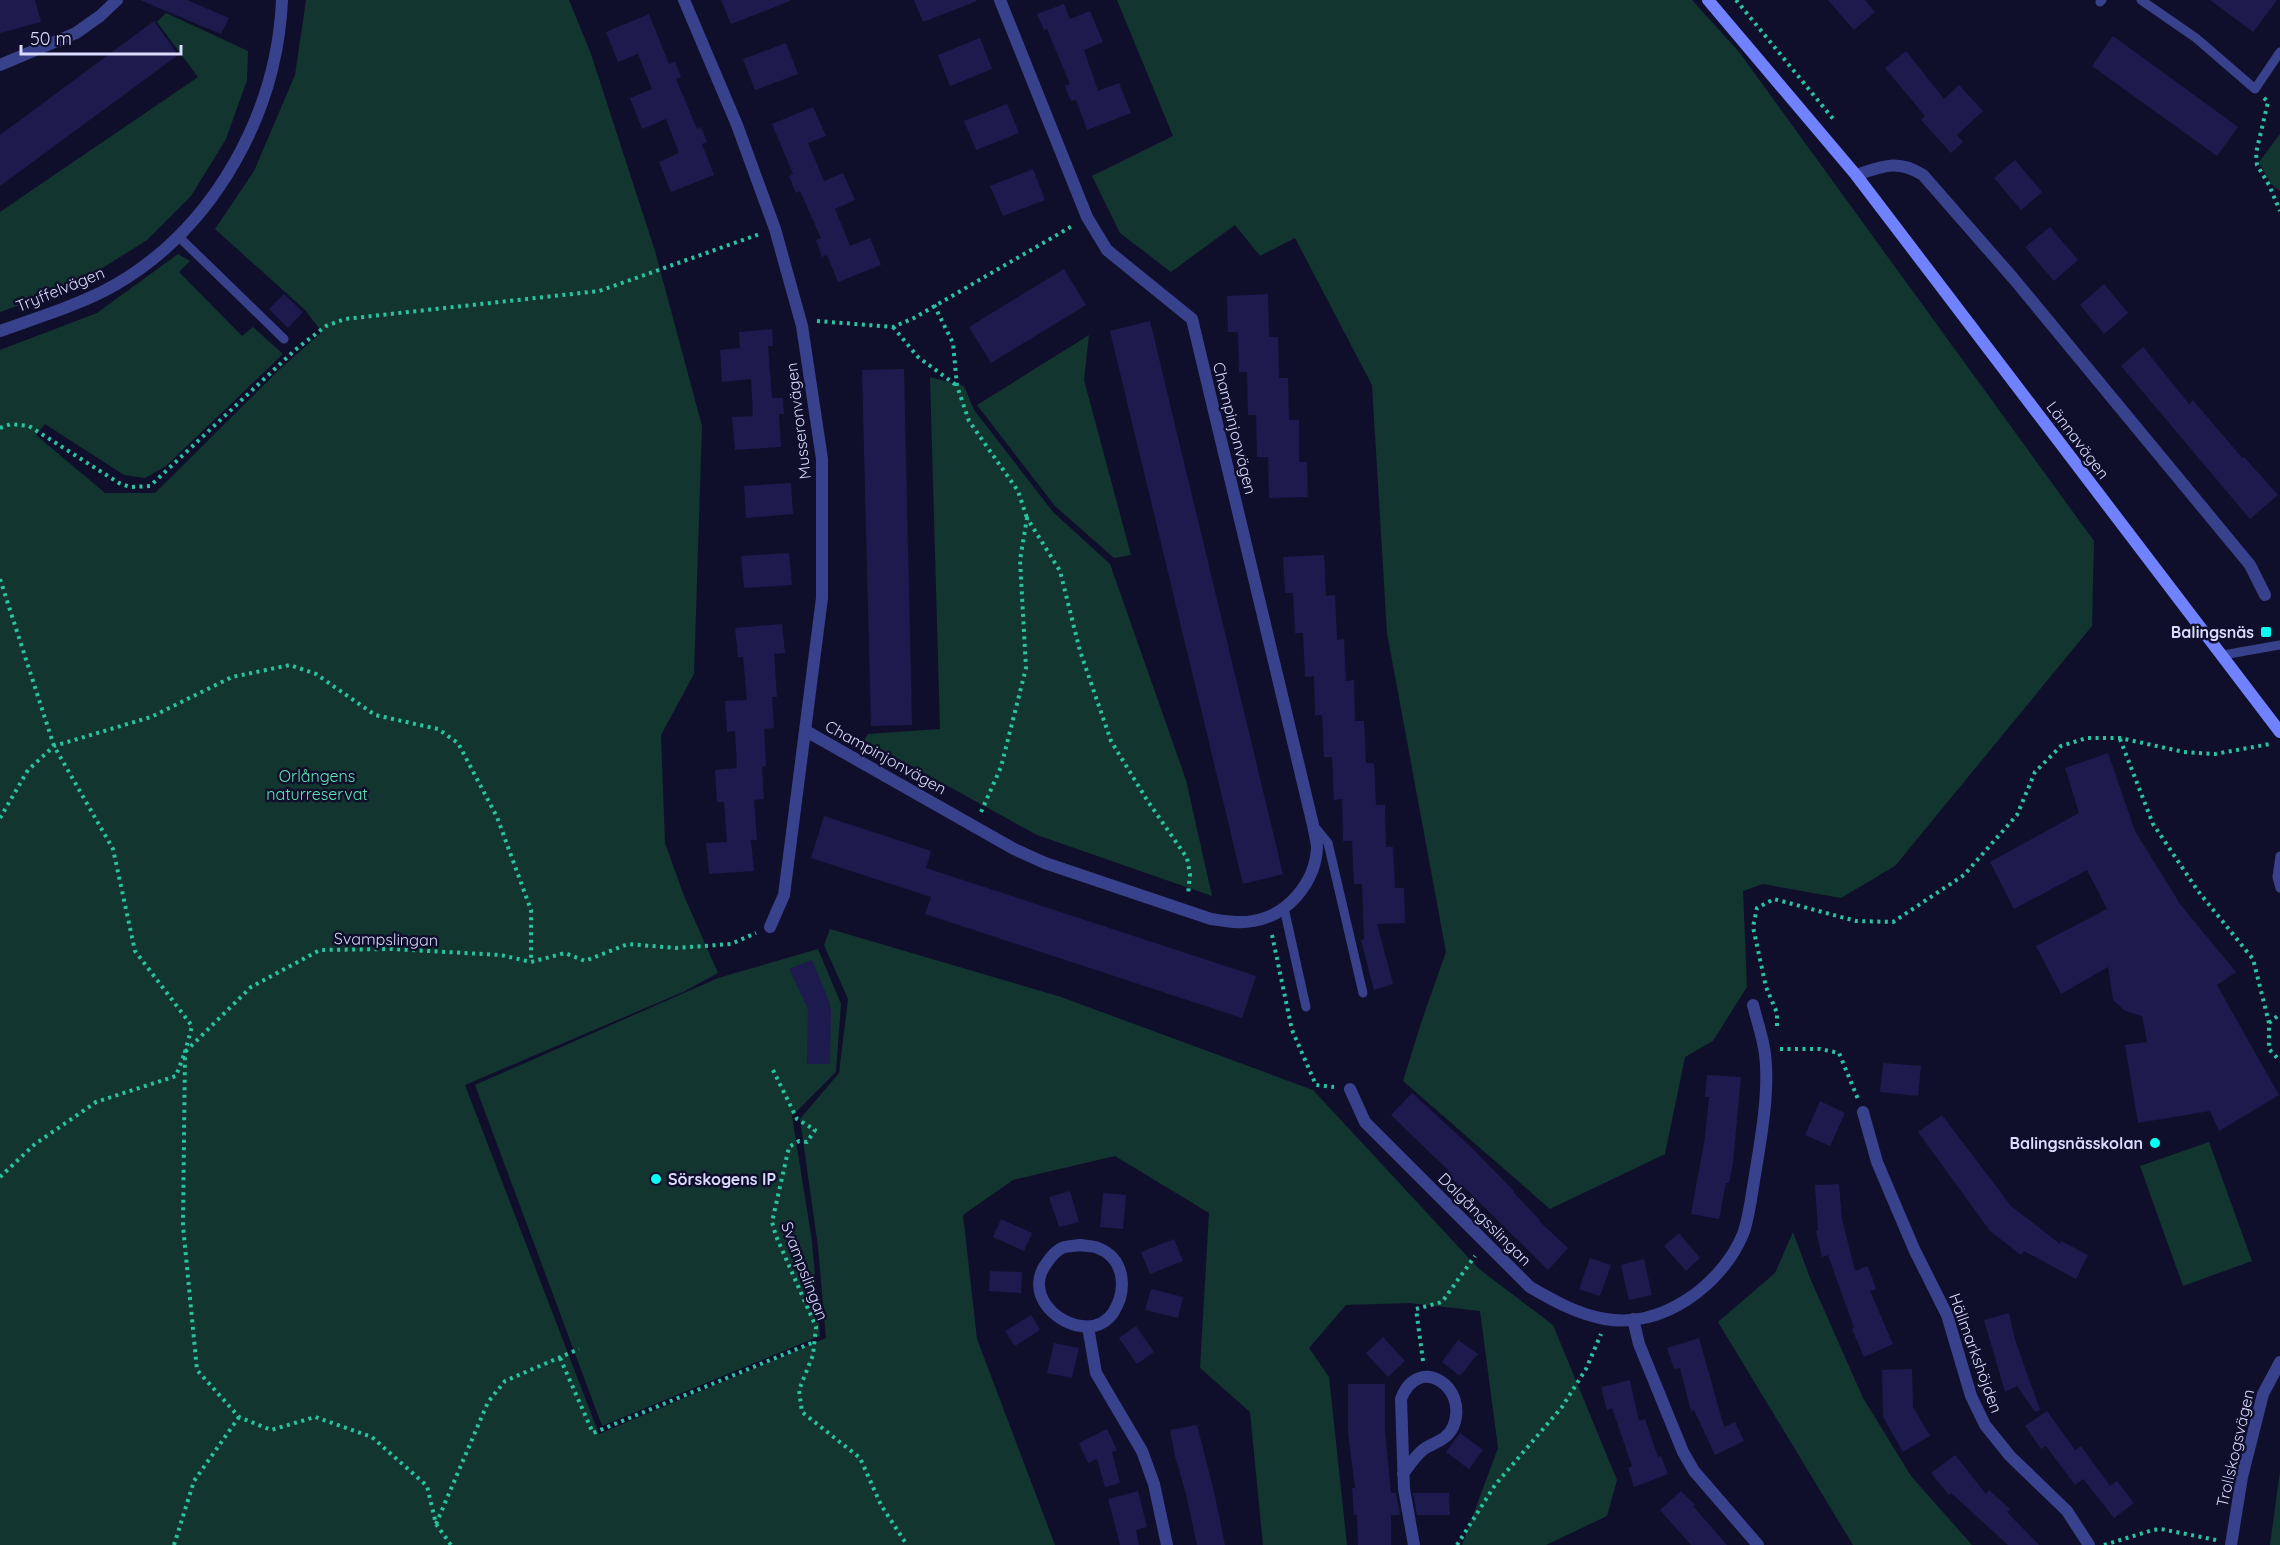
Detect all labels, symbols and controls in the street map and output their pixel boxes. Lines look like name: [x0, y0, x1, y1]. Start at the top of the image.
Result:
scale bar: [21, 18, 182, 56]
text: 50 m: [30, 27, 72, 50]
street label: Tryffelvägen: [13, 262, 107, 316]
street label: Champinjonvägen: [1209, 360, 1261, 496]
street label: Musseronvägen: [781, 362, 815, 480]
street label: Lännavägen: [2042, 397, 2114, 483]
place label: Balingsnäs: [2171, 622, 2254, 642]
marker: Balingsnäs: [2259, 625, 2273, 639]
street label: Champinjonvägen: [822, 715, 950, 799]
park label: Orlångens naturreservat: [266, 766, 368, 804]
street label: Svampslingan: [334, 928, 438, 950]
place label: Balingsnässkolan: [2009, 1133, 2143, 1153]
marker: Balingsnässkolan: [2148, 1136, 2162, 1150]
street label: Dalgångsslingan: [1434, 1168, 1536, 1270]
place label: Sörskogens IP: [668, 1169, 776, 1189]
marker: Sörskogens IP: [649, 1172, 663, 1186]
street label: Svampslingan: [777, 1219, 833, 1323]
street label: Hällmarkshöjden: [1945, 1290, 2007, 1416]
street label: Trollskogsvägen: [2212, 1387, 2258, 1509]

